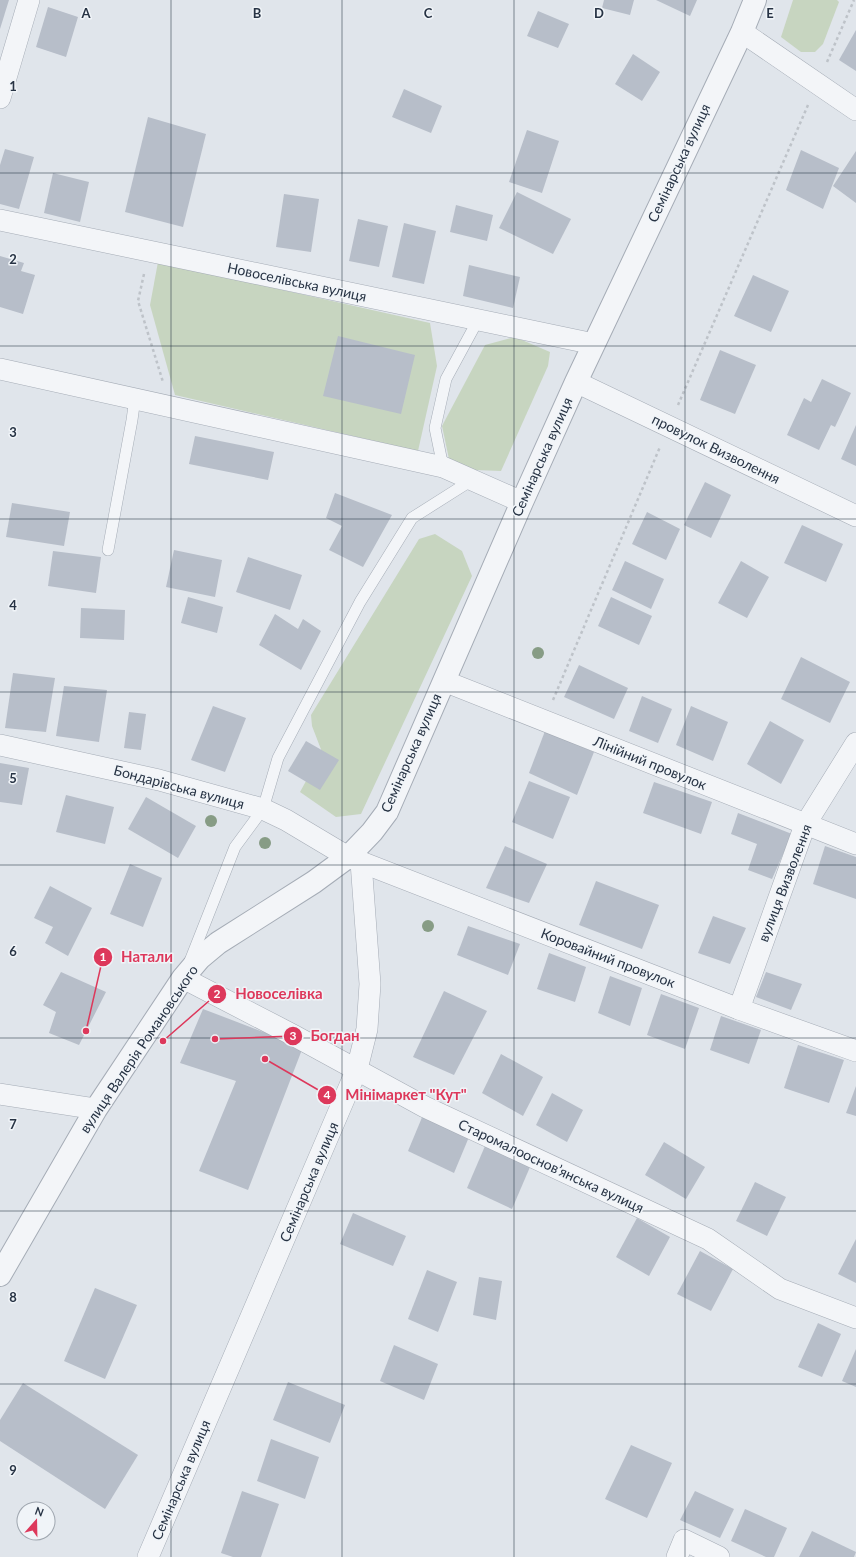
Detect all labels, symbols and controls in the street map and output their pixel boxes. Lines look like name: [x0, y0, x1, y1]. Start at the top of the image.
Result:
text: A: [80, 5, 91, 21]
text: B: [253, 5, 262, 21]
text: C: [424, 5, 433, 21]
text: D: [594, 5, 604, 21]
text: E: [766, 5, 774, 21]
text: 1: [9, 78, 17, 94]
street label: Семінарська вулиця: [644, 101, 713, 225]
text: 2: [9, 251, 17, 267]
street label: Новоселівська вулиця: [226, 258, 368, 305]
street label: Семінарська вулиця: [508, 395, 575, 519]
street label: провулок Визволення: [650, 410, 783, 487]
text: 3: [9, 424, 17, 440]
text: 4: [9, 597, 17, 613]
street label: Семінарська вулиця: [377, 691, 444, 815]
street label: Лінійний провулок: [590, 732, 710, 793]
street label: Бондарівська вулиця: [112, 761, 246, 812]
text: 5: [9, 770, 17, 786]
street label: вулиця Визволення: [754, 822, 815, 944]
street label: Коровайний провулок: [539, 924, 678, 991]
text: 6: [9, 943, 17, 959]
callout: Натали: [93, 943, 181, 970]
text: Натали: [121, 947, 173, 965]
text: 1: [100, 949, 107, 964]
street label: вулиця Валерія Романовського: [76, 961, 201, 1136]
callout: Новоселівка: [207, 980, 330, 1007]
text: Новоселівка: [235, 984, 323, 1002]
text: 2: [214, 986, 221, 1001]
callout: Богдан: [283, 1023, 368, 1050]
text: Богдан: [310, 1026, 360, 1044]
text: 3: [290, 1028, 297, 1043]
callout: Мінімаркет "Кут": [317, 1081, 475, 1108]
text: Мінімаркет "Кут": [345, 1085, 467, 1103]
text: 4: [324, 1087, 331, 1102]
street label: Старомалооснов’янська вулиця: [456, 1115, 647, 1216]
text: 7: [9, 1116, 17, 1132]
street label: Семінарська вулиця: [276, 1119, 341, 1244]
text: 8: [9, 1289, 17, 1305]
street label: Семінарська вулиця: [148, 1417, 213, 1542]
text: 9: [9, 1462, 17, 1478]
north arrow: [16, 1501, 56, 1541]
text: N: [33, 1504, 46, 1519]

